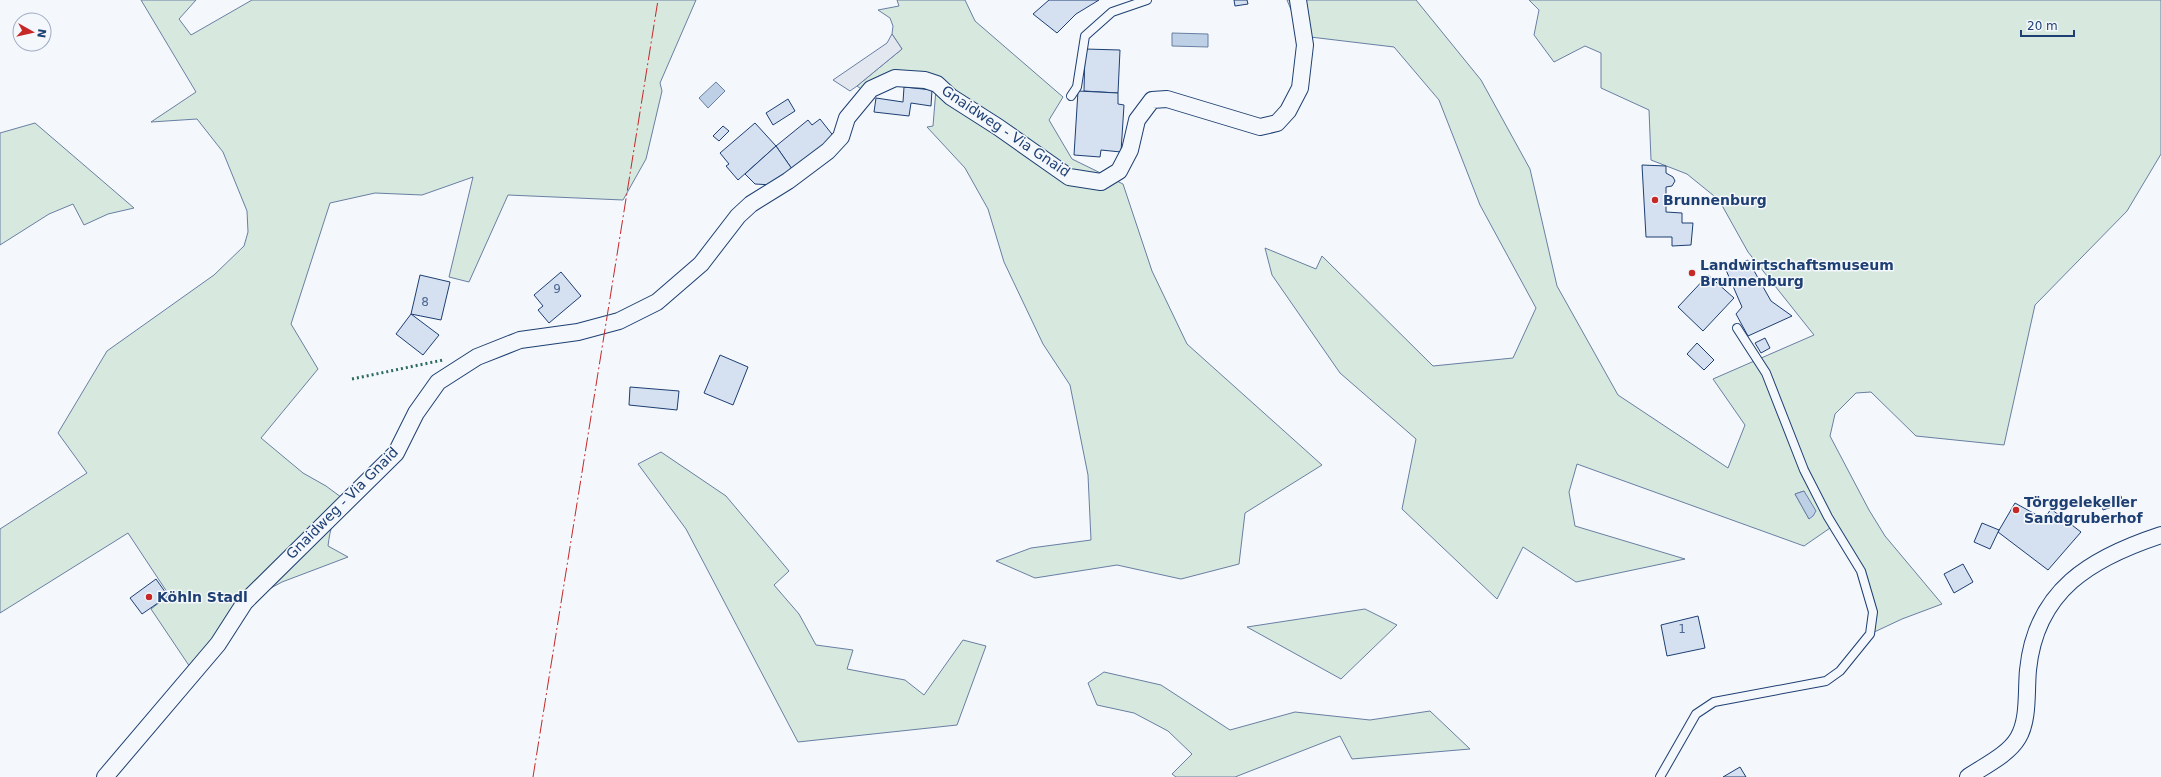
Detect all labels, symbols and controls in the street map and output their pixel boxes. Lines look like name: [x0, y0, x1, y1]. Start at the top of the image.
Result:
north arrow: [12, 12, 52, 52]
scale bar: [2021, 12, 2074, 38]
text: 20 m: [2027, 19, 2058, 33]
text: N: [34, 28, 48, 39]
street label: Gnaidweg - Via Gnaid: [939, 82, 1073, 180]
place label: Brunnenburg: [1663, 192, 1767, 208]
marker: Brunnenburg: [1650, 195, 1660, 205]
place label: Landwirtschaftsmuseum Brunnenburg: [1700, 257, 1894, 289]
marker: Landwirtschaftsmuseum Brunnenburg: [1687, 268, 1697, 278]
house number: 9: [553, 282, 561, 296]
house number: 8: [421, 295, 429, 309]
street label: Gnaidweg - Via Gnaid: [283, 444, 401, 562]
place label: Törggelekeller Sandgruberhof: [2024, 494, 2143, 526]
marker: Törggelekeller Sandgruberhof: [2011, 505, 2021, 515]
place label: Köhln Stadl: [157, 589, 248, 605]
marker: Köhln Stadl: [144, 592, 154, 602]
house number: 1: [1678, 622, 1686, 636]

